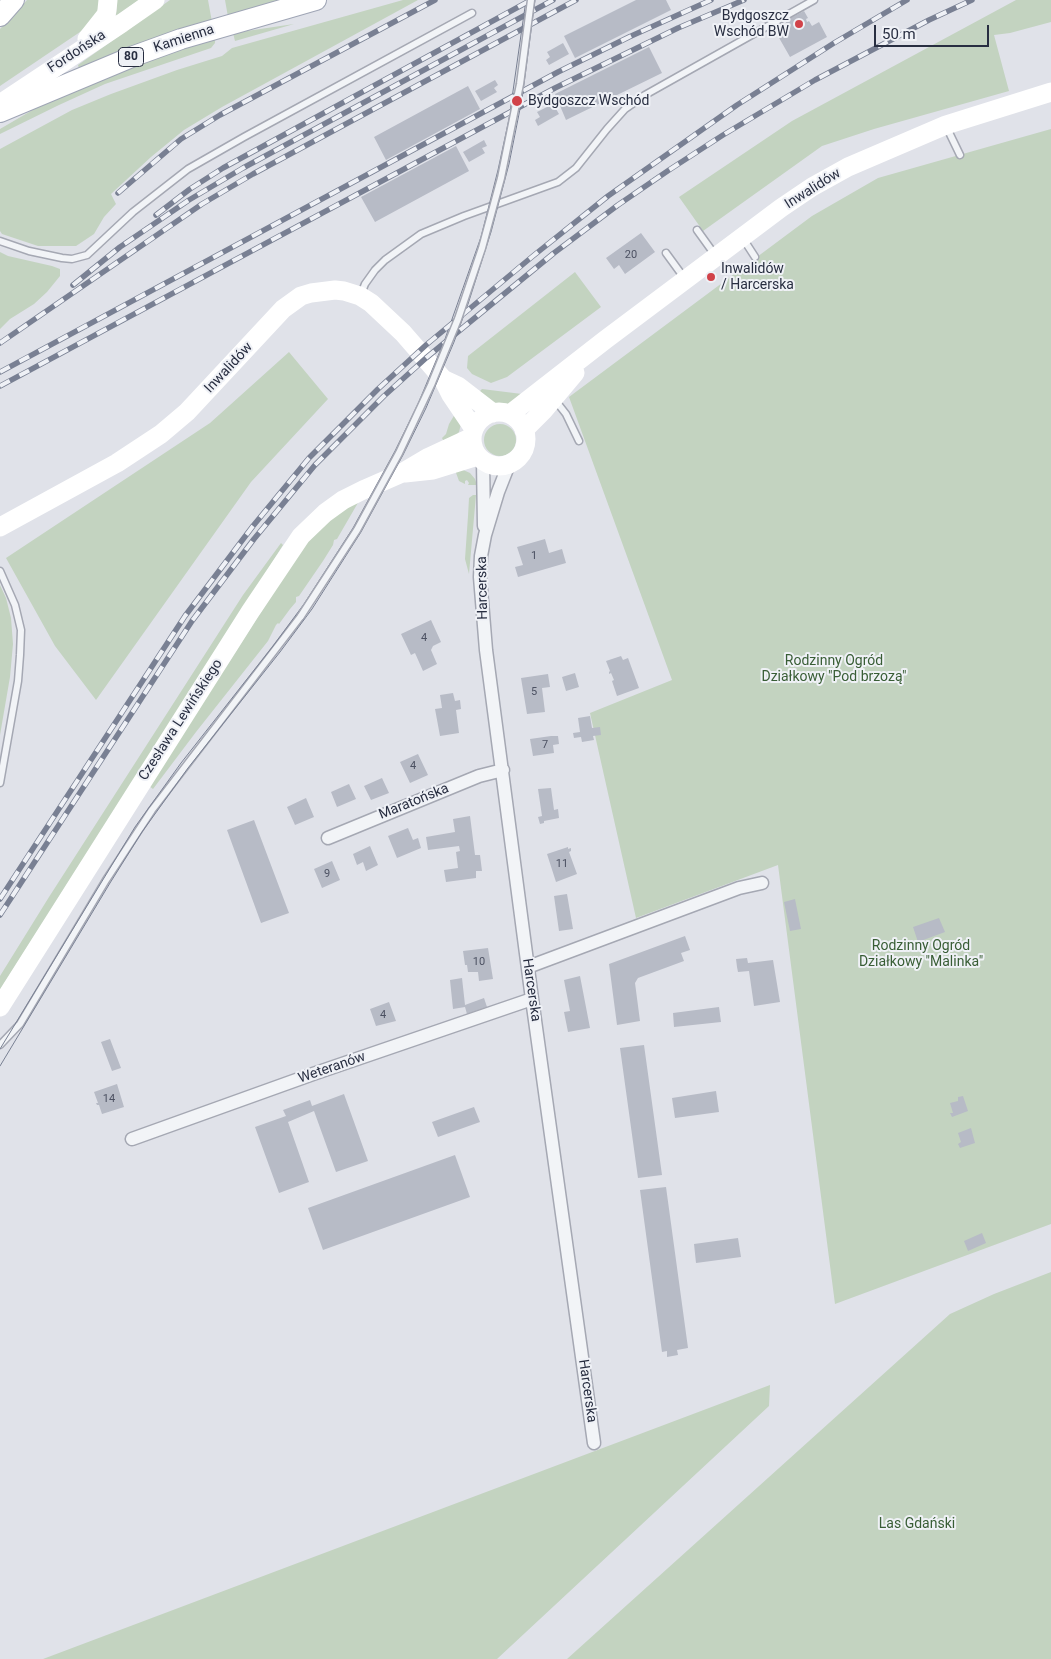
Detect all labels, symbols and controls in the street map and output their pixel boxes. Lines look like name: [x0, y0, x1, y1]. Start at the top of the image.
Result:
place label: Bydgoszcz Wschód BW: [714, 8, 789, 40]
scale bar: [876, 15, 991, 47]
marker: Bydgoszcz Wschód BW: [793, 18, 805, 30]
street label: Kamienna: [152, 21, 216, 57]
text: 50 m: [882, 25, 916, 43]
street label: Fordońska: [45, 27, 109, 77]
road number: 80: [118, 48, 144, 66]
place label: Bydgoszcz Wschód: [528, 93, 649, 109]
marker: Bydgoszcz Wschód: [510, 94, 524, 108]
street label: Inwalidów: [782, 165, 844, 213]
house number: 20: [625, 248, 637, 262]
place label: Inwalidów / Harcerska: [721, 261, 794, 294]
marker: Inwalidów / Harcerska: [705, 271, 717, 283]
street label: Inwalidów: [201, 339, 257, 397]
house number: 1: [531, 549, 537, 563]
street label: Harcerska: [474, 556, 492, 620]
house number: 4: [421, 631, 427, 645]
park label: Rodzinny Ogród Działkowy "Pod brzozą": [761, 653, 907, 686]
street label: Czesława Lewińskiego: [135, 656, 227, 784]
house number: 5: [531, 685, 537, 699]
house number: 7: [542, 738, 548, 752]
house number: 4: [410, 759, 416, 773]
street label: Maratońska: [377, 780, 451, 824]
house number: 11: [556, 857, 568, 871]
house number: 9: [324, 867, 330, 881]
park label: Rodzinny Ogród Działkowy "Malinka": [859, 938, 983, 970]
house number: 10: [473, 955, 485, 969]
street label: Harcerska: [518, 957, 544, 1023]
house number: 4: [380, 1008, 386, 1022]
street label: Weteranów: [296, 1049, 368, 1087]
house number: 14: [103, 1092, 115, 1106]
street label: Harcerska: [574, 1358, 600, 1424]
park label: Las Gdański: [879, 1516, 955, 1532]

